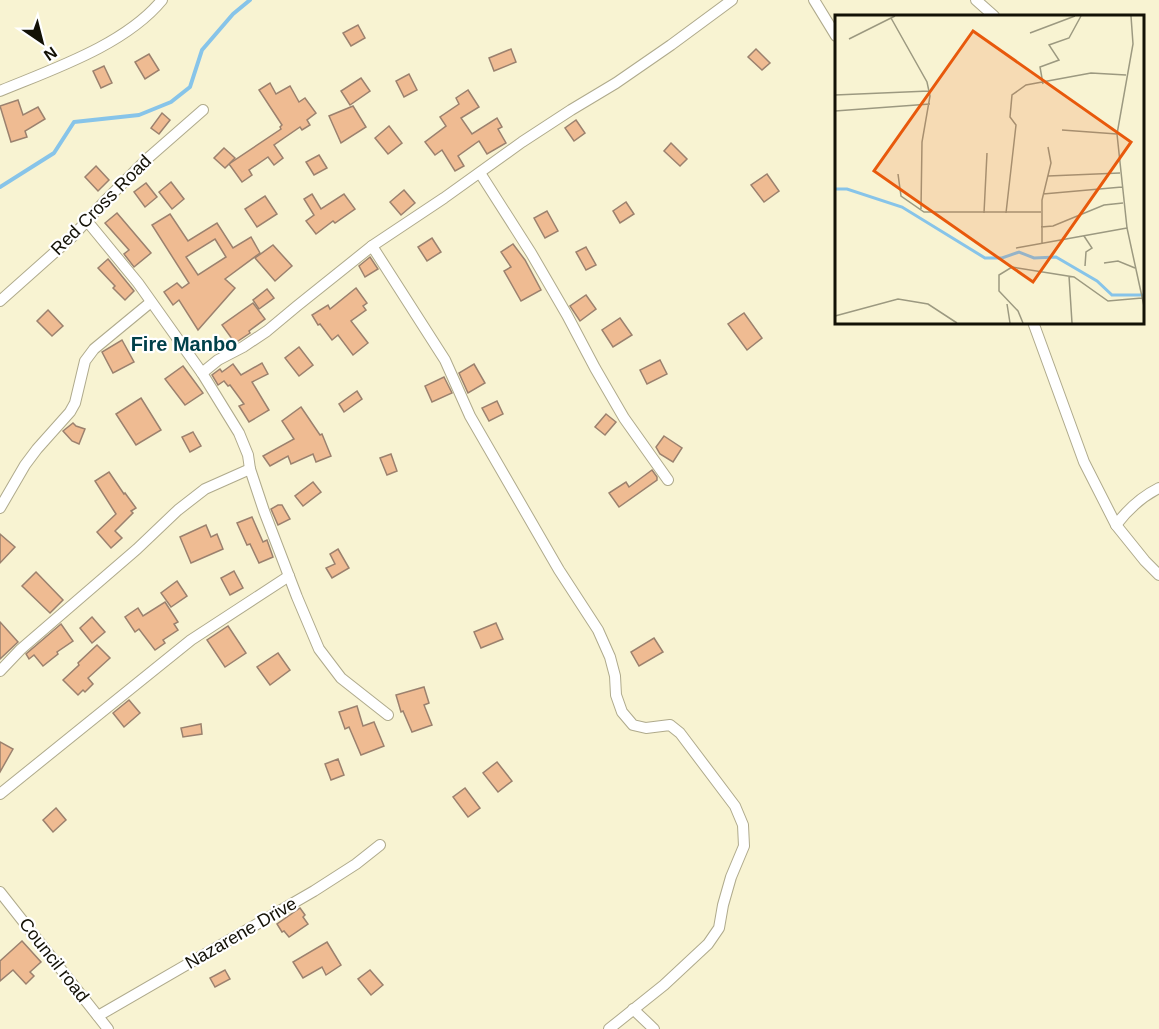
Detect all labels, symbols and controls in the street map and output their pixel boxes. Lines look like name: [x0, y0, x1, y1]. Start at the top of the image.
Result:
north arrow: [12, 12, 72, 72]
inset map: [835, 15, 1144, 324]
text: N: [41, 44, 60, 64]
street label: Red Cross Road: [47, 151, 155, 259]
district label: Fire Manbo: [131, 333, 237, 355]
street label: Nazarene Drive: [182, 893, 300, 973]
street label: Council road: [15, 914, 93, 1006]

